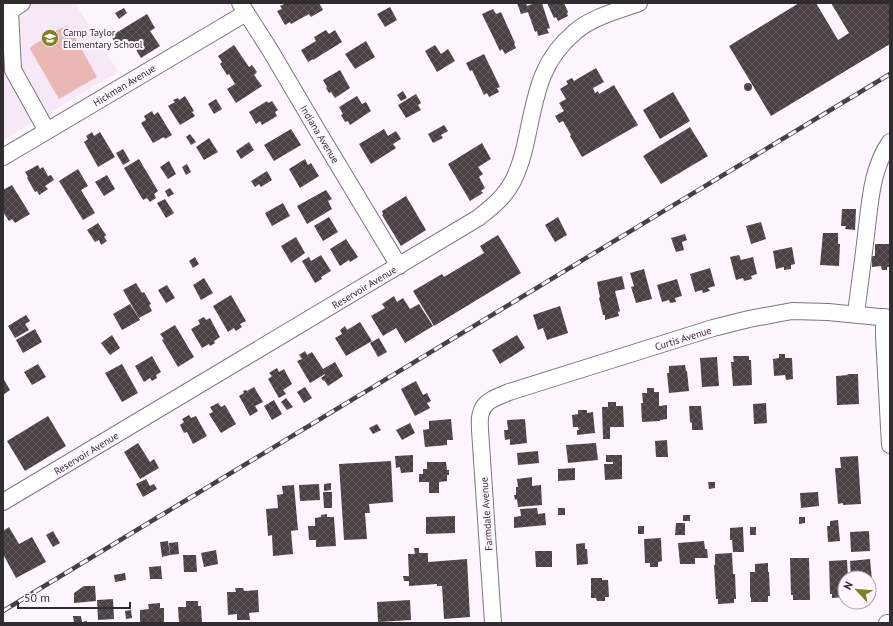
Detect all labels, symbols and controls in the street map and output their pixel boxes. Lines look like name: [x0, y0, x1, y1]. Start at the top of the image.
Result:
place label: Camp Taylor Elementary School: [63, 26, 143, 51]
school or university icon: Camp Taylor Elementary School: [40, 28, 60, 48]
street label: Hickman Avenue: [91, 62, 158, 109]
street label: Indiana Avenue: [297, 103, 342, 166]
street label: Reservoir Avenue: [330, 263, 399, 312]
street label: Curtis Avenue: [653, 324, 713, 353]
street label: Reservoir Avenue: [52, 429, 121, 478]
street label: Farmdale Avenue: [477, 477, 496, 551]
north arrow: [837, 570, 877, 610]
text: N: [840, 579, 856, 592]
scale bar: [18, 584, 130, 610]
text: 50 m: [24, 590, 50, 605]

